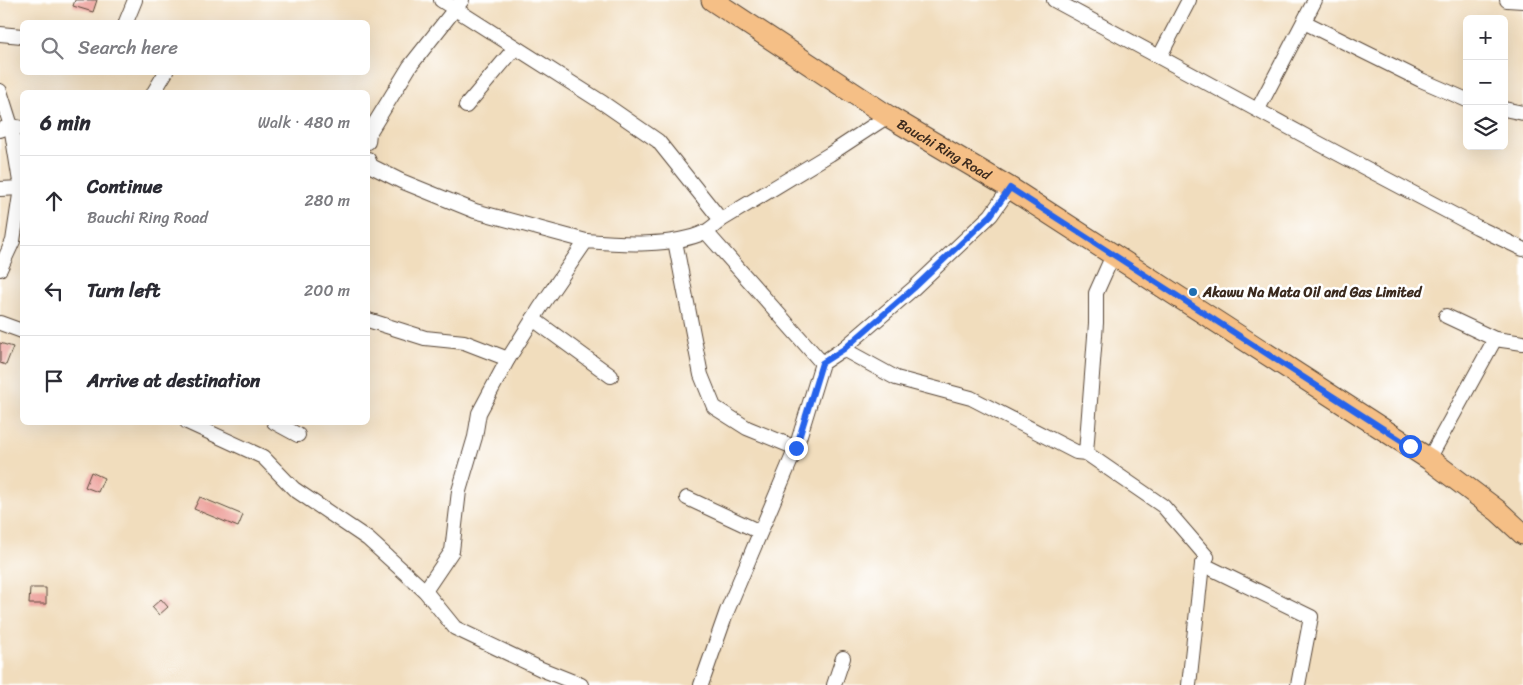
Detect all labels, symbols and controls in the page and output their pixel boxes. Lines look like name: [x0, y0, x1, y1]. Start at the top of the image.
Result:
map controls: [1463, 15, 1508, 150]
button: +: [1463, 15, 1508, 60]
search box: [20, 20, 370, 75]
text: Search here: [78, 31, 178, 64]
icon: search: [38, 34, 66, 62]
button: −: [1463, 60, 1508, 105]
text: 6 min: [40, 104, 91, 142]
button: layers: [1463, 105, 1508, 150]
text: Walk · 480 m: [258, 108, 350, 137]
street label: Bauchi Ring Road: [892, 112, 997, 188]
text: Continue: [87, 170, 163, 203]
text: 280 m: [305, 186, 350, 215]
icon: ahead: [40, 187, 68, 215]
text: Bauchi Ring Road: [87, 203, 208, 232]
text: Turn left: [87, 274, 160, 307]
text: 200 m: [304, 276, 350, 305]
icon: left: [40, 277, 68, 305]
place label: Akawu Na Mata Oil and Gas Limited: [1202, 280, 1423, 305]
marker: Akawu Na Mata Oil and Gas Limited: [1187, 286, 1199, 298]
text: Arrive at destination: [87, 364, 260, 397]
icon: arrive: [40, 367, 68, 395]
route start: [1399, 435, 1422, 458]
route end: [785, 437, 808, 460]

